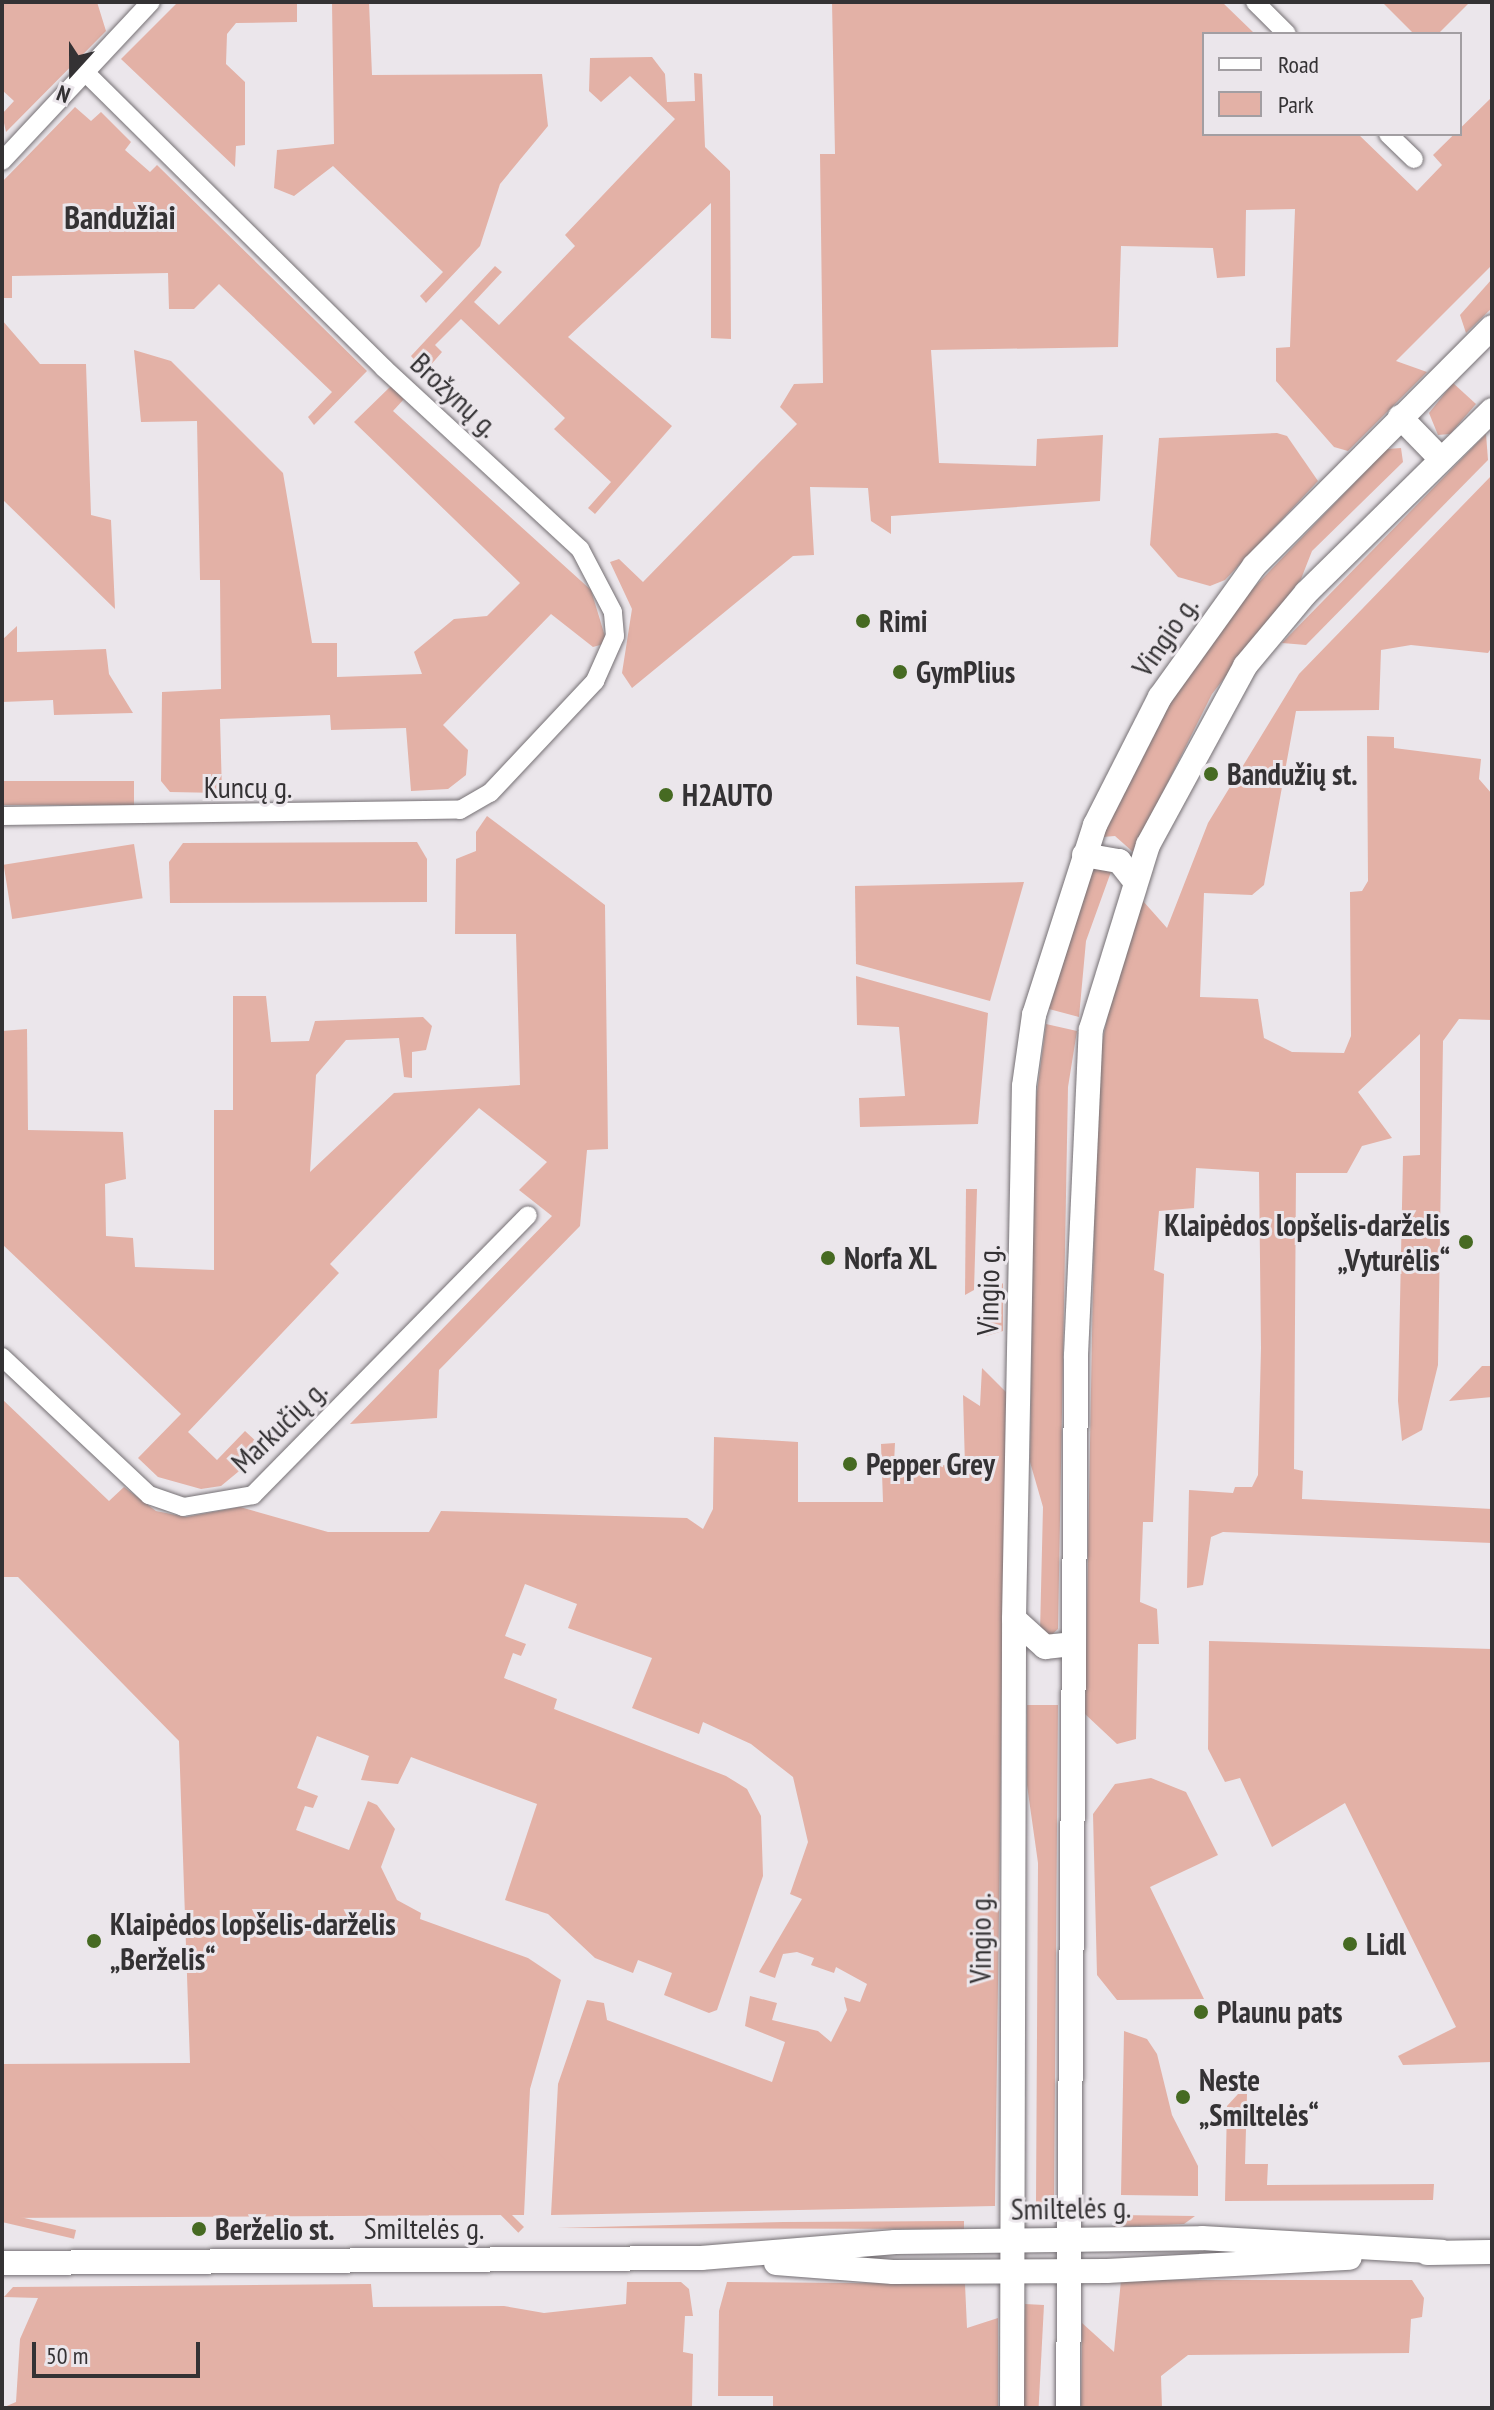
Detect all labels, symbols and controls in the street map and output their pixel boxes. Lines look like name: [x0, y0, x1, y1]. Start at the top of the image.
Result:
north arrow: [32, 32, 112, 112]
legend: [1202, 32, 1462, 136]
text: Road: [1278, 49, 1319, 80]
text: N: [53, 79, 74, 110]
text: Park: [1278, 89, 1314, 120]
district label: Bandužiai: [64, 198, 176, 236]
street label: Brožynų g.: [403, 345, 507, 445]
street label: Vingio g.: [1124, 589, 1206, 683]
place label: Rimi: [879, 603, 927, 639]
marker: Rimi: [854, 612, 872, 630]
place label: GymPlius: [916, 654, 1015, 690]
marker: GymPlius: [891, 663, 909, 681]
place label: Bandužių st.: [1227, 756, 1358, 792]
marker: Bandužių st.: [1202, 765, 1220, 783]
street label: Kuncų g.: [204, 769, 292, 805]
place label: H2AUTO: [682, 777, 773, 813]
marker: H2AUTO: [657, 786, 675, 804]
place label: Klaipėdos lopšelis-darželis „Vyturėlis“: [1164, 1207, 1450, 1278]
marker: Klaipėdos lopšelis-darželis „Vyturėlis“: [1457, 1233, 1475, 1251]
place label: Norfa XL: [844, 1240, 937, 1276]
street label: Vingio g.: [969, 1244, 1007, 1336]
marker: Norfa XL: [819, 1249, 837, 1267]
street label: Markučių g.: [224, 1372, 334, 1480]
place label: Pepper Grey: [866, 1446, 995, 1482]
marker: Pepper Grey: [841, 1455, 859, 1473]
street label: Vingio g.: [962, 1893, 998, 1983]
place label: Klaipėdos lopšelis-darželis „Berželis“: [110, 1906, 396, 1976]
place label: Lidl: [1366, 1926, 1406, 1962]
marker: Klaipėdos lopšelis-darželis „Berželis“: [85, 1932, 103, 1950]
marker: Lidl: [1341, 1935, 1359, 1953]
place label: Plaunu pats: [1217, 1994, 1342, 2030]
marker: Plaunu pats: [1192, 2003, 1210, 2021]
place label: Neste „Smiltelės“: [1199, 2062, 1319, 2132]
marker: Neste „Smiltelės“: [1174, 2088, 1192, 2106]
street label: Smiltelės g.: [1010, 2189, 1132, 2227]
street label: Smiltelės g.: [364, 2210, 484, 2246]
place label: Berželio st.: [215, 2211, 335, 2247]
marker: Berželio st.: [190, 2220, 208, 2238]
scale bar: [36, 2326, 204, 2376]
text: 50 m: [46, 2340, 88, 2371]

